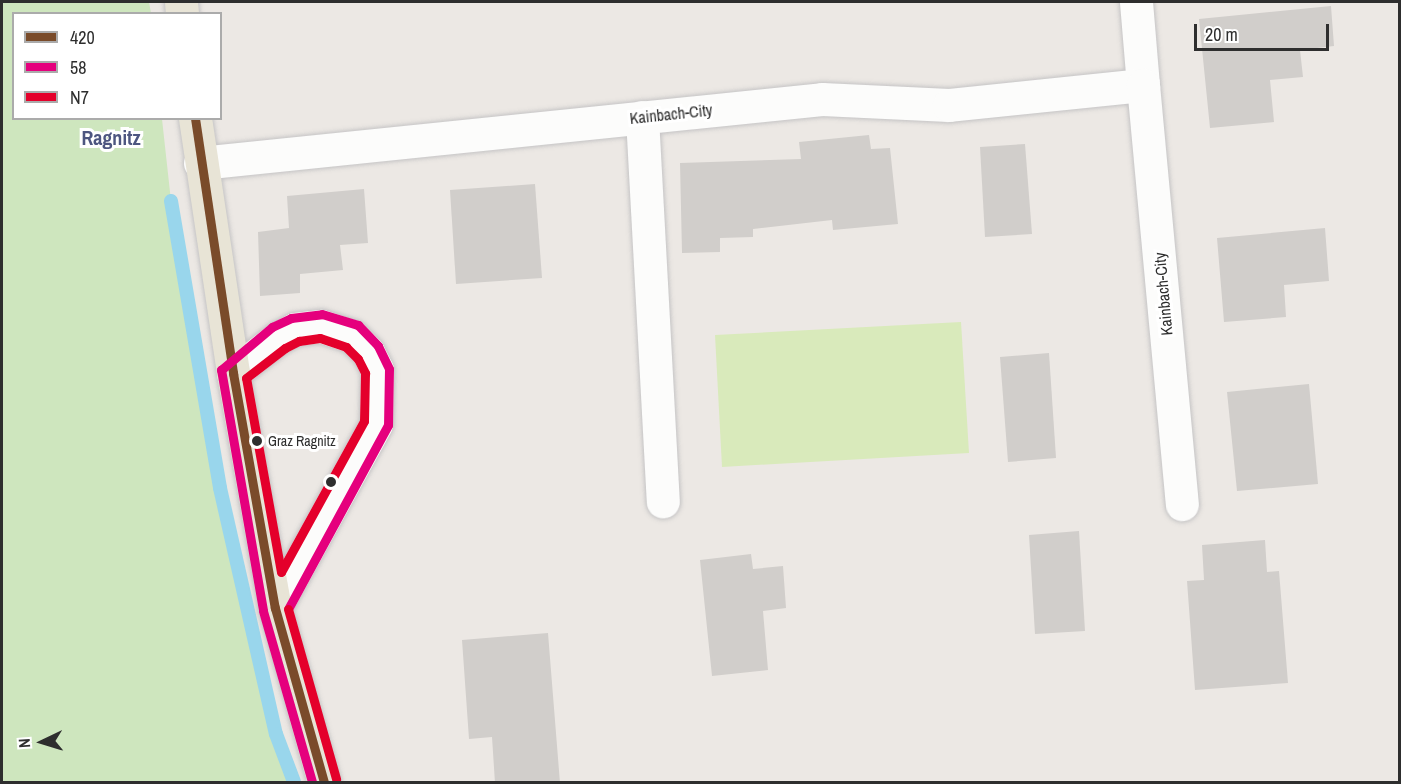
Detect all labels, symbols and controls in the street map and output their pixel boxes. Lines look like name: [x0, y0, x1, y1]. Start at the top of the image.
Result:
legend: [12, 12, 222, 120]
scale bar: [1197, 12, 1332, 50]
text: 20 m: [1205, 22, 1238, 47]
text: 420: [70, 25, 95, 50]
text: 58: [70, 55, 86, 80]
text: N7: [70, 85, 89, 110]
street label: Kainbach-City: [629, 100, 713, 128]
district label: Ragnitz: [81, 125, 141, 149]
street label: Kainbach-City: [1150, 252, 1176, 336]
place label: Graz Ragnitz: [268, 433, 336, 449]
marker: Graz Ragnitz: [251, 435, 263, 447]
unlabelled marker: [325, 476, 337, 488]
north arrow: [12, 712, 72, 772]
text: N: [13, 738, 35, 749]

